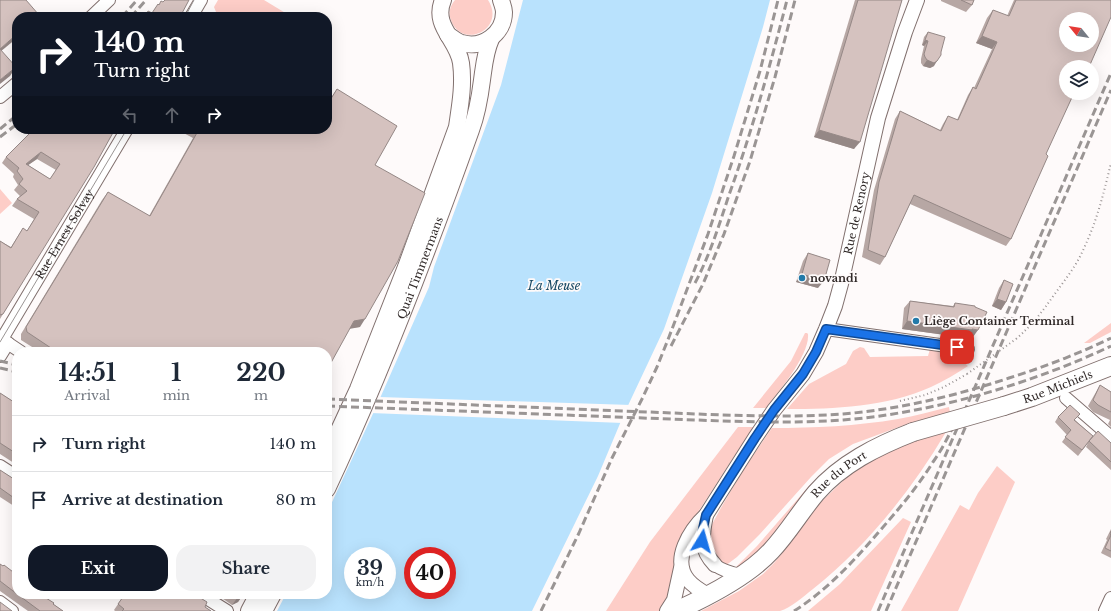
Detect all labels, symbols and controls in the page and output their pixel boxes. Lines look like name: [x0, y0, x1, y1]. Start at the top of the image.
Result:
north arrow: [1059, 12, 1099, 52]
map controls: [1059, 12, 1099, 100]
text: 140 m: [94, 25, 184, 60]
icon: right: [28, 28, 80, 80]
text: Turn right: [94, 60, 190, 82]
button: layers: [1059, 60, 1099, 100]
icon: left: [119, 104, 141, 126]
icon: ahead: [161, 104, 183, 126]
icon: right: [203, 104, 225, 126]
street label: Rue de Renory: [841, 171, 873, 256]
street label: Rue Ernest Solvay: [32, 187, 97, 282]
street label: Quai Timmermans: [394, 215, 446, 321]
place label: novandi: [810, 271, 858, 285]
marker: novandi: [797, 273, 807, 283]
water label: La Meuse: [527, 278, 581, 293]
place label: Liège Container Terminal: [924, 314, 1074, 328]
marker: Liège Container Terminal: [911, 316, 921, 326]
pin: [940, 330, 974, 364]
icon: arrive: [946, 336, 968, 358]
text: 14:51: [58, 358, 116, 387]
text: 1: [171, 358, 182, 387]
text: 220: [236, 358, 286, 387]
street label: Rue Michiels: [1021, 367, 1094, 406]
text: Arrival: [64, 387, 110, 404]
text: min: [163, 387, 190, 404]
text: m: [254, 387, 268, 404]
icon: right: [28, 433, 50, 455]
text: Turn right: [62, 434, 145, 453]
text: 140 m: [269, 434, 316, 453]
street label: Rue du Port: [808, 448, 870, 501]
icon: arrive: [28, 489, 50, 511]
text: Arrive at destination: [62, 490, 223, 509]
text: 80 m: [276, 490, 316, 509]
position arrow: [681, 520, 723, 562]
button: Exit: [28, 545, 168, 591]
button: Share: [176, 545, 316, 591]
speed limit sign: 40: [404, 547, 456, 599]
text: 39: [357, 556, 383, 580]
text: km/h: [356, 576, 384, 589]

